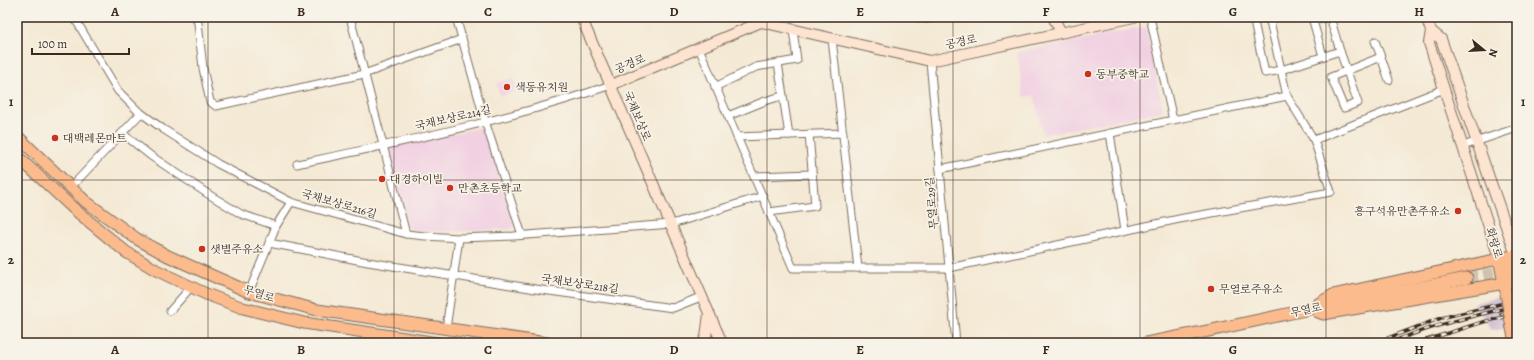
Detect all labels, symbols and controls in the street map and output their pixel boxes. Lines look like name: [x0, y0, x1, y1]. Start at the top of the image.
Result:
text: A: [110, 3, 120, 20]
text: B: [297, 3, 305, 20]
text: C: [484, 3, 492, 20]
text: D: [669, 3, 679, 20]
text: E: [856, 3, 864, 20]
text: F: [1043, 3, 1050, 20]
text: G: [1229, 3, 1237, 20]
text: H: [1414, 3, 1424, 20]
scale bar: [32, 30, 129, 56]
north arrow: [1464, 30, 1504, 70]
street label: 공경로: [944, 31, 979, 53]
text: 100 m: [38, 36, 67, 52]
text: N: [1485, 47, 1501, 59]
street label: 공경로: [612, 51, 648, 77]
place label: 동부중학교: [1096, 67, 1150, 82]
marker: 동부중학교: [1083, 69, 1093, 79]
place label: 색동유치원: [515, 80, 568, 95]
marker: 색동유치원: [502, 82, 512, 92]
street label: 국채보상로: [620, 89, 654, 144]
text: 1: [9, 93, 14, 110]
text: 1: [1521, 93, 1526, 110]
street label: 국채보상로214길: [413, 102, 493, 134]
place label: 대백레몬마트: [63, 131, 127, 146]
marker: 대백레몬마트: [50, 133, 60, 143]
place label: 대경하이빌: [390, 172, 443, 187]
marker: 대경하이빌: [377, 174, 387, 184]
street label: 무열로29길: [922, 176, 942, 230]
place label: 만촌초등학교: [458, 181, 522, 196]
marker: 만촌초등학교: [445, 183, 455, 193]
street label: 국채보상로216길: [300, 186, 378, 222]
place label: 흥구석유만촌주유소: [1354, 204, 1450, 219]
marker: 흥구석유만촌주유소: [1453, 206, 1463, 216]
street label: 화랑로: [1482, 226, 1506, 261]
place label: 샛별주유소: [210, 242, 264, 257]
marker: 샛별주유소: [197, 244, 207, 254]
text: 2: [8, 251, 15, 268]
text: 2: [1520, 251, 1527, 268]
street label: 국채보상로218길: [540, 271, 620, 297]
street label: 무열로: [242, 282, 277, 306]
place label: 무열로주유소: [1219, 282, 1283, 297]
marker: 무열로주유소: [1206, 284, 1216, 294]
street label: 무열로: [1289, 299, 1324, 321]
text: A: [110, 341, 120, 358]
text: B: [297, 341, 305, 358]
text: C: [484, 341, 492, 358]
text: D: [669, 341, 679, 358]
text: E: [856, 341, 864, 358]
text: F: [1043, 341, 1050, 358]
text: G: [1229, 341, 1237, 358]
text: H: [1414, 341, 1424, 358]

